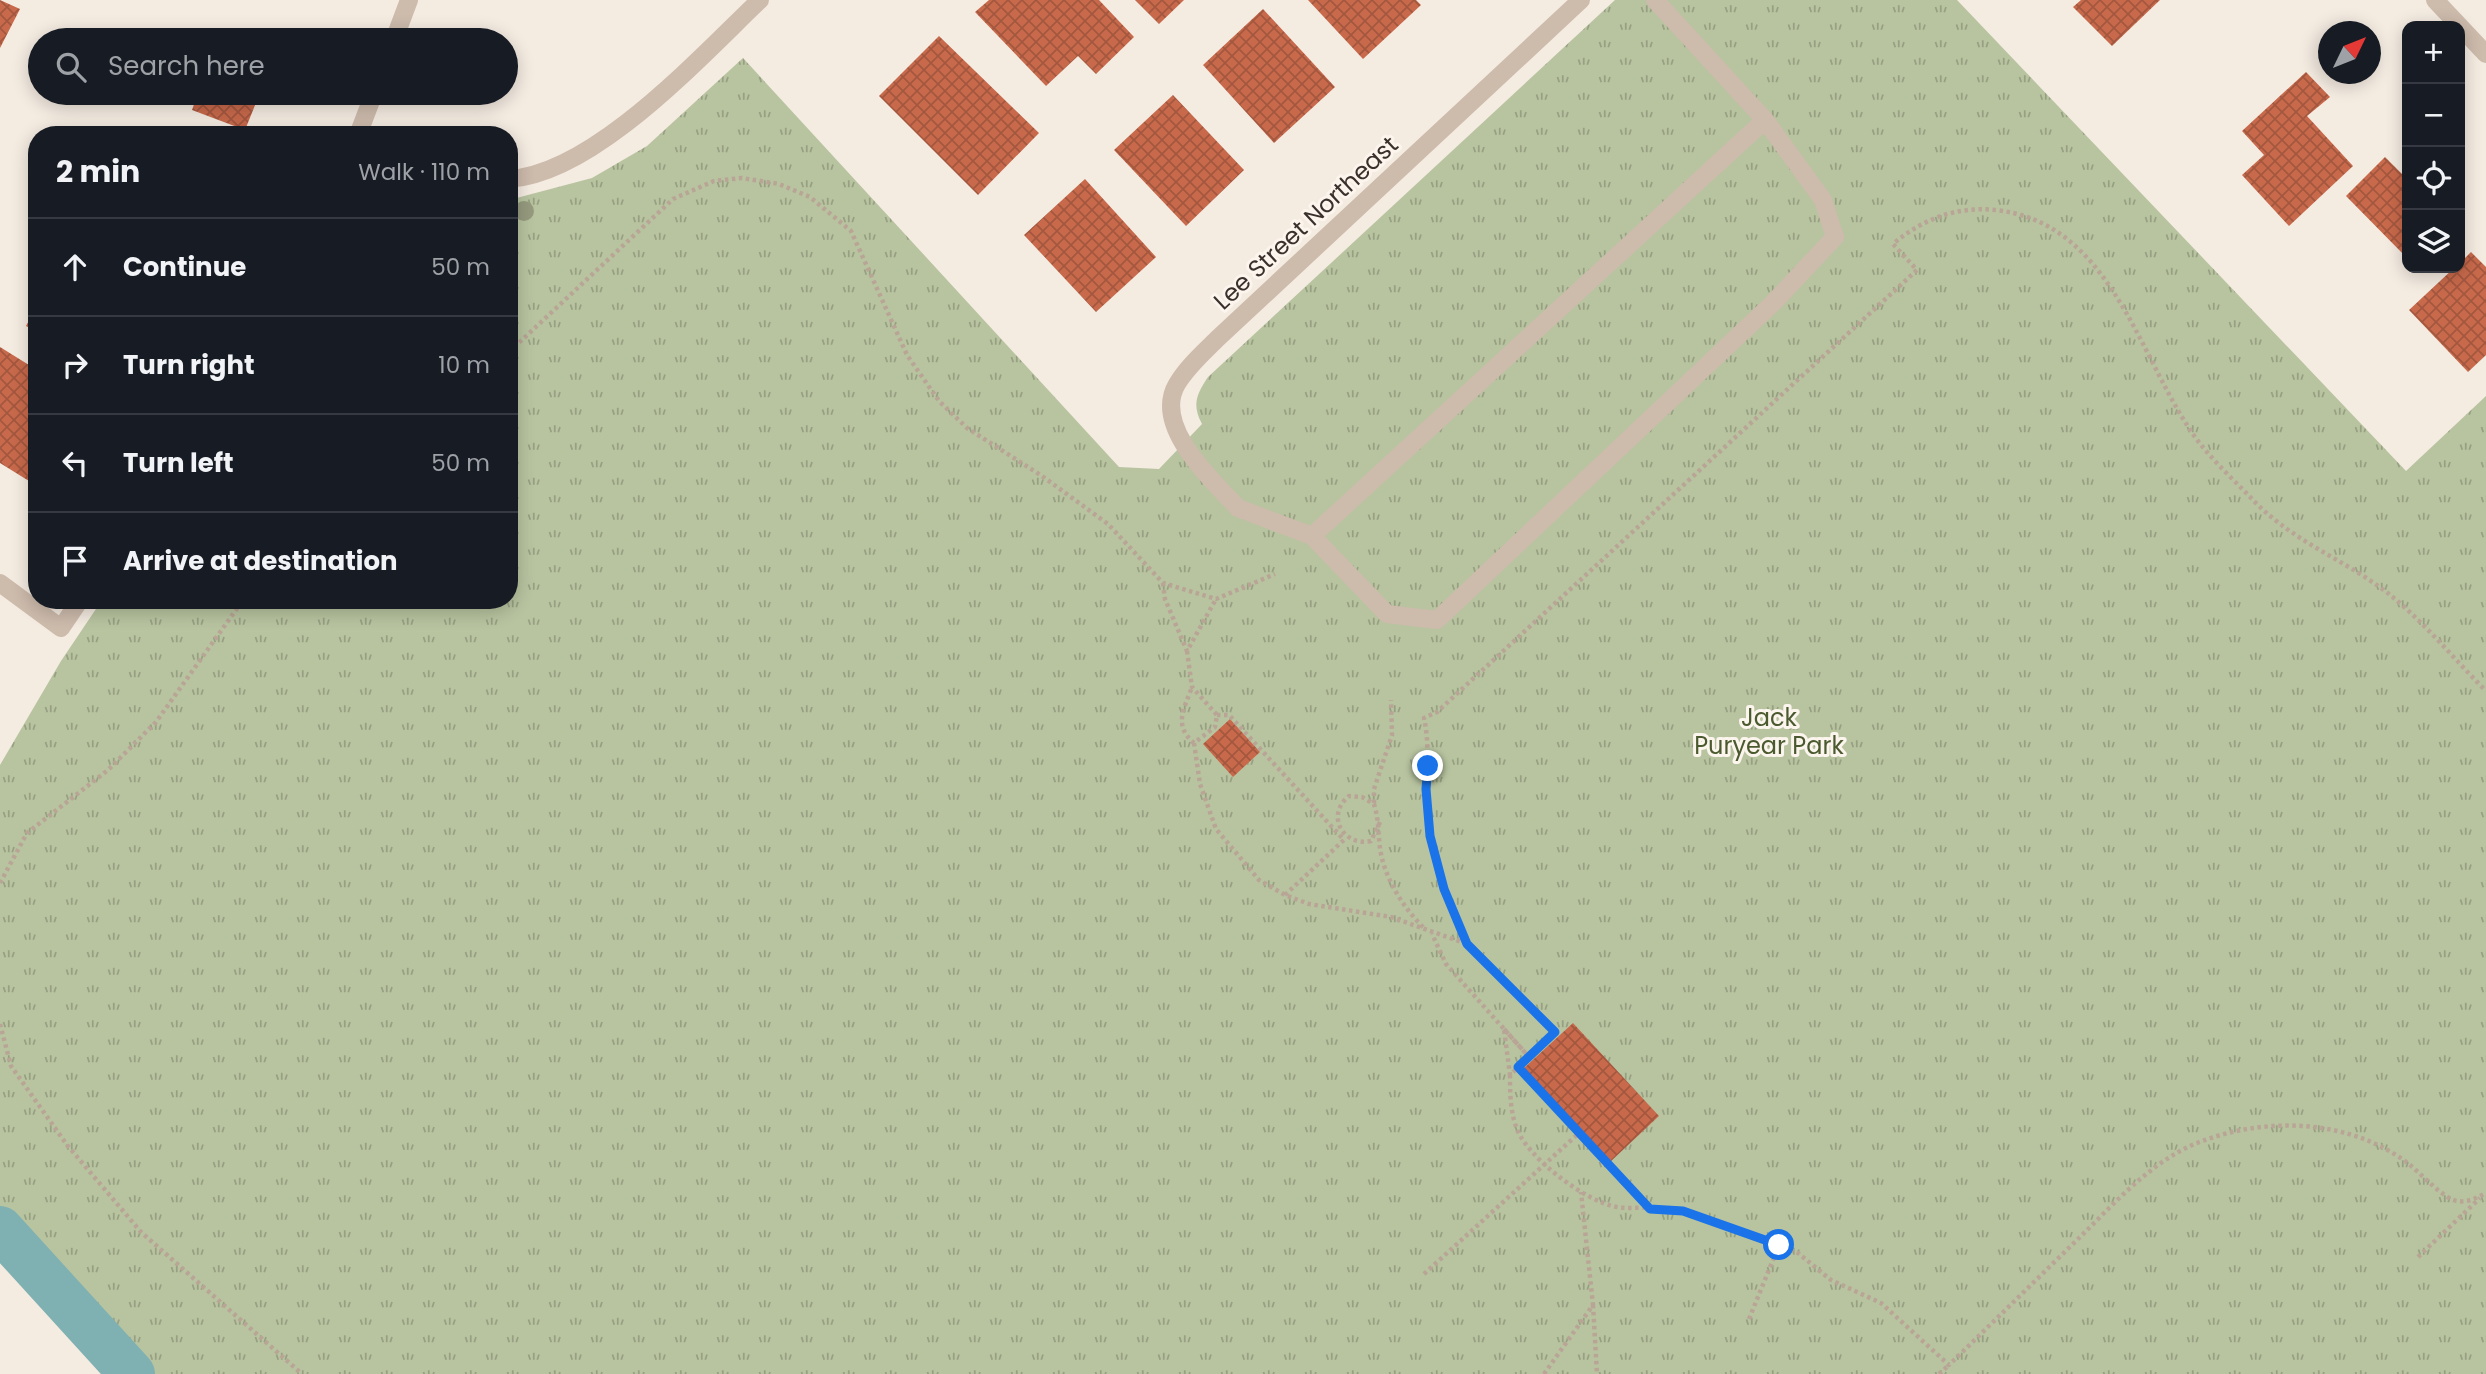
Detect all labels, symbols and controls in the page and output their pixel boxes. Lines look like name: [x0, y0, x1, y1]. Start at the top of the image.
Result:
north arrow: [2318, 21, 2381, 84]
map controls: [2402, 21, 2465, 273]
button: +: [2402, 21, 2465, 84]
search box: [28, 28, 518, 105]
icon: search: [52, 48, 90, 86]
text: Search here: [108, 48, 265, 84]
button: −: [2402, 84, 2465, 147]
street label: Lee Street Northeast: [1206, 128, 1405, 317]
button: locate: [2402, 147, 2465, 210]
text: 2 min: [56, 150, 140, 193]
text: Walk · 110 m: [358, 156, 490, 188]
button: layers: [2402, 210, 2465, 273]
icon: ahead: [56, 248, 94, 286]
text: Continue: [123, 249, 246, 285]
text: 50 m: [431, 251, 490, 283]
icon: right: [56, 346, 94, 384]
text: Turn right: [123, 347, 255, 383]
text: 10 m: [438, 349, 490, 381]
icon: left: [56, 444, 94, 482]
text: Turn left: [123, 445, 234, 481]
text: 50 m: [431, 447, 490, 479]
icon: arrive: [56, 542, 94, 580]
text: Arrive at destination: [123, 543, 398, 579]
park label: Jack Puryear Park: [1694, 701, 1844, 762]
route end: [1412, 750, 1443, 781]
route start: [1763, 1229, 1794, 1260]

